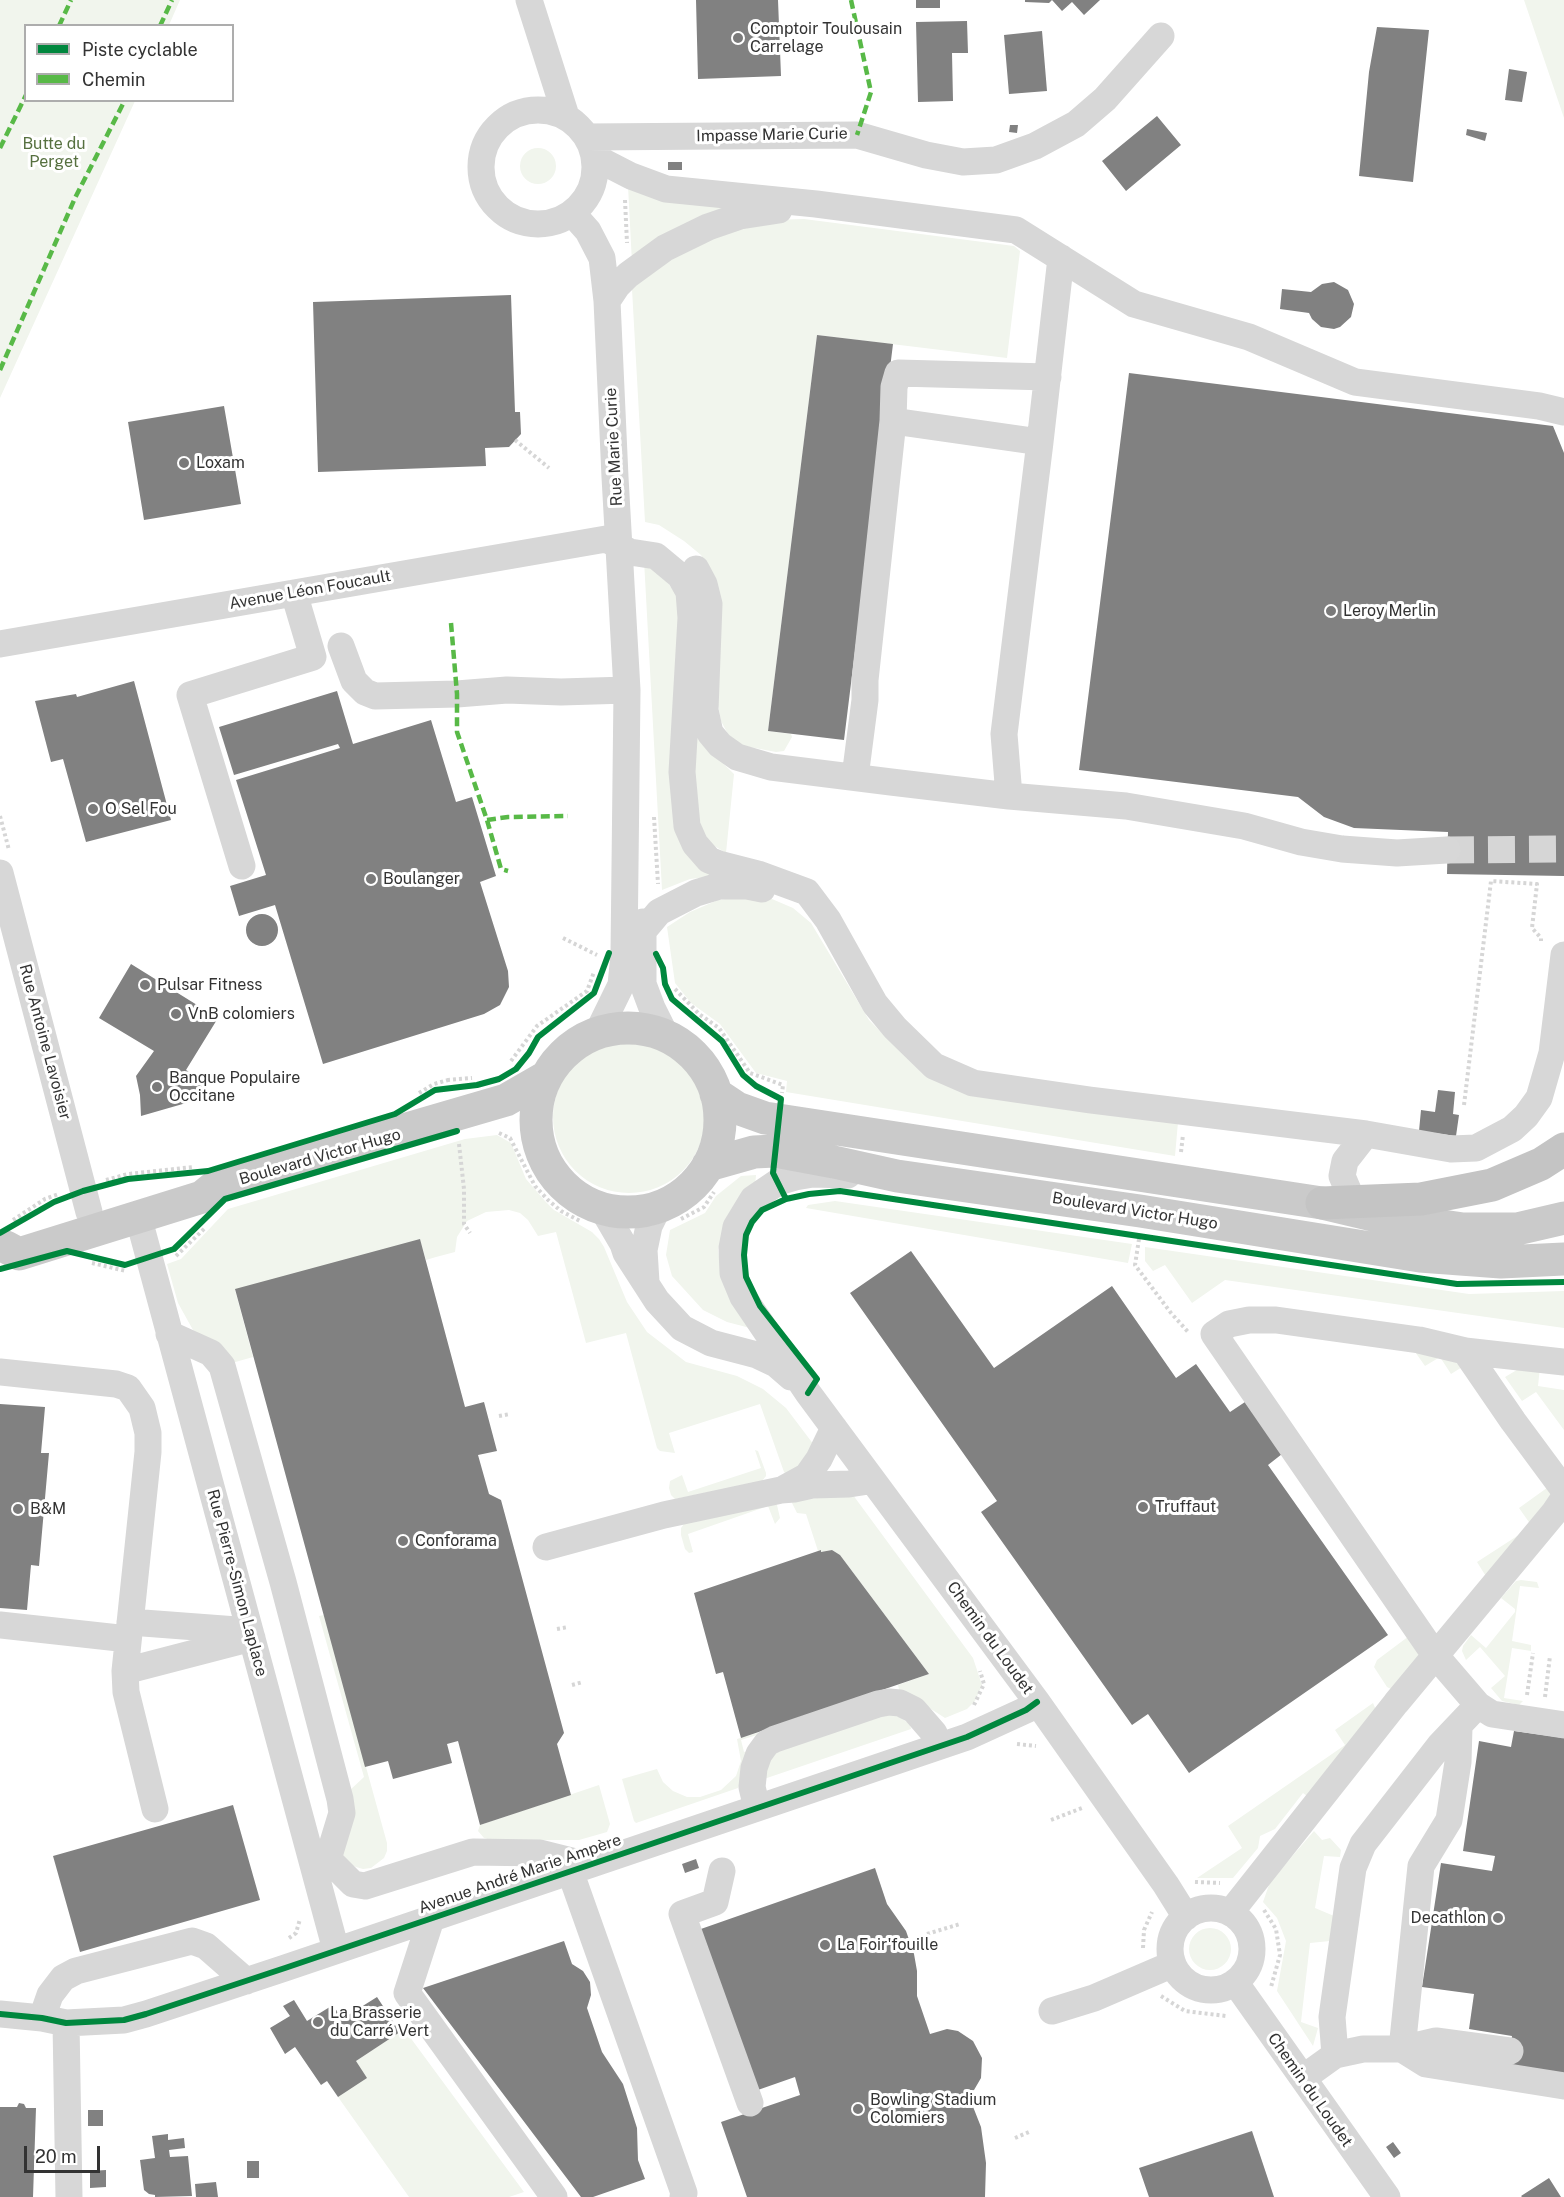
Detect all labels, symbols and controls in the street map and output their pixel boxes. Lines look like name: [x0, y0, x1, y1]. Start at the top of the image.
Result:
place label: Comptoir Toulousain Carrelage: [750, 19, 902, 57]
legend: [24, 24, 234, 102]
marker: Comptoir Toulousain Carrelage: [731, 31, 745, 45]
text: Piste cyclable: [82, 39, 198, 60]
text: Chemin: [82, 69, 146, 90]
street label: Impasse Marie Curie: [696, 124, 848, 146]
park label: Butte du Perget: [22, 134, 86, 172]
street label: Rue Marie Curie: [601, 387, 627, 507]
place label: Loxam: [196, 453, 245, 473]
marker: Loxam: [177, 456, 191, 470]
street label: Avenue Léon Foucault: [228, 566, 392, 614]
place label: Leroy Merlin: [1343, 601, 1436, 621]
marker: Leroy Merlin: [1324, 604, 1338, 618]
place label: O Sel Fou: [105, 799, 177, 819]
marker: O Sel Fou: [86, 802, 100, 816]
place label: Boulanger: [383, 869, 460, 889]
marker: Boulanger: [364, 872, 378, 886]
street label: Rue Antoine Lavoisier: [15, 962, 75, 1122]
place label: Pulsar Fitness: [157, 975, 262, 995]
marker: Pulsar Fitness: [138, 978, 152, 992]
place label: VnB colomiers: [188, 1004, 295, 1024]
marker: VnB colomiers: [169, 1007, 183, 1021]
place label: Banque Populaire Occitane: [169, 1068, 300, 1106]
marker: Banque Populaire Occitane: [150, 1080, 164, 1094]
street label: Boulevard Victor Hugo: [237, 1125, 403, 1189]
street label: Boulevard Victor Hugo: [1051, 1188, 1219, 1234]
street label: Rue Pierre-Simon Laplace: [203, 1487, 271, 1679]
place label: Truffaut: [1155, 1497, 1216, 1517]
place label: B&M: [30, 1499, 66, 1519]
marker: Truffaut: [1136, 1500, 1150, 1514]
marker: B&M: [11, 1502, 25, 1516]
place label: Conforama: [415, 1531, 497, 1551]
marker: Conforama: [396, 1534, 410, 1548]
street label: Chemin du Loudet: [943, 1578, 1037, 1698]
street label: Avenue André Marie Ampère: [416, 1830, 624, 1918]
place label: Decathlon: [1411, 1908, 1486, 1928]
marker: Decathlon: [1491, 1911, 1505, 1925]
place label: La Foir'fouille: [837, 1935, 938, 1955]
marker: La Foir'fouille: [818, 1938, 832, 1952]
place label: La Brasserie du Carré Vert: [330, 2003, 429, 2041]
marker: La Brasserie du Carré Vert: [311, 2015, 325, 2029]
street label: Chemin du Loudet: [1263, 2029, 1357, 2151]
place label: Bowling Stadium Colomiers: [870, 2090, 996, 2128]
marker: Bowling Stadium Colomiers: [851, 2102, 865, 2116]
scale bar: [27, 2134, 104, 2172]
text: 20 m: [35, 2146, 77, 2167]

